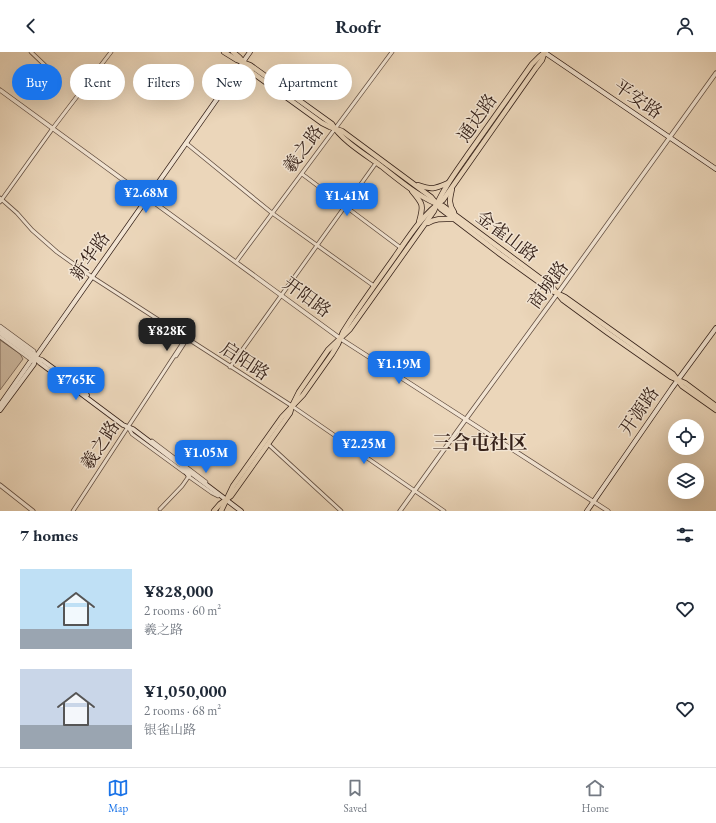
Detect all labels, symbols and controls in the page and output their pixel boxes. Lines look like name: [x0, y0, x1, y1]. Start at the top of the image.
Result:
icon: back: [20, 15, 42, 37]
text: Roofr: [335, 15, 381, 38]
icon: person: [674, 15, 696, 37]
chip: Buy: [12, 64, 62, 100]
chip: Rent: [70, 64, 125, 100]
chip: Filters: [133, 64, 194, 100]
chip: New: [202, 64, 256, 100]
chip: Apartment: [264, 64, 352, 100]
street label: 平安路: [610, 74, 667, 123]
street label: 通达路: [452, 89, 501, 146]
street label: 羲之路: [277, 120, 328, 177]
pin: ¥2.68M: [113, 180, 179, 214]
pin: ¥1.41M: [314, 183, 380, 217]
text: ¥2.68M: [124, 184, 168, 201]
text: ¥1.41M: [325, 187, 369, 204]
street label: 金雀山路: [472, 205, 543, 266]
street label: 新华路: [65, 227, 114, 284]
street label: 商城路: [522, 256, 573, 313]
street label: 开阳路: [279, 271, 336, 322]
pin: ¥828K: [139, 318, 195, 352]
text: ¥828K: [147, 322, 187, 339]
street label: 启阳路: [216, 336, 274, 385]
pin: ¥1.19M: [366, 351, 432, 385]
text: ¥1.19M: [377, 355, 421, 372]
pin: ¥765K: [48, 367, 104, 401]
text: ¥765K: [56, 371, 96, 388]
street label: 开源路: [614, 382, 663, 439]
street label: 羲之路: [75, 416, 124, 474]
map controls: [668, 419, 704, 499]
button: locate: [668, 419, 704, 455]
district label: 三合屯社区: [432, 430, 528, 455]
pin: ¥2.25M: [331, 431, 397, 465]
text: ¥2.25M: [342, 435, 386, 452]
pin: ¥1.05M: [173, 440, 239, 474]
text: ¥1.05M: [184, 444, 228, 461]
button: layers: [668, 463, 704, 499]
text: 7 homes: [20, 524, 78, 546]
icon: filters: [674, 524, 696, 546]
text: ¥828,000: [144, 580, 213, 602]
icon: home: [52, 585, 100, 633]
icon: heart: [674, 598, 696, 620]
text: 2 rooms · 60 m²: [144, 602, 221, 619]
text: 羲之路: [144, 621, 183, 638]
text: ¥1,050,000: [144, 680, 226, 702]
icon: home: [52, 685, 100, 733]
icon: heart: [674, 698, 696, 720]
text: 2 rooms · 68 m²: [144, 702, 221, 719]
text: 银雀山路: [144, 721, 196, 738]
tab: Map: [107, 777, 129, 815]
tab: Saved: [344, 777, 367, 815]
tab: Home: [582, 777, 609, 815]

